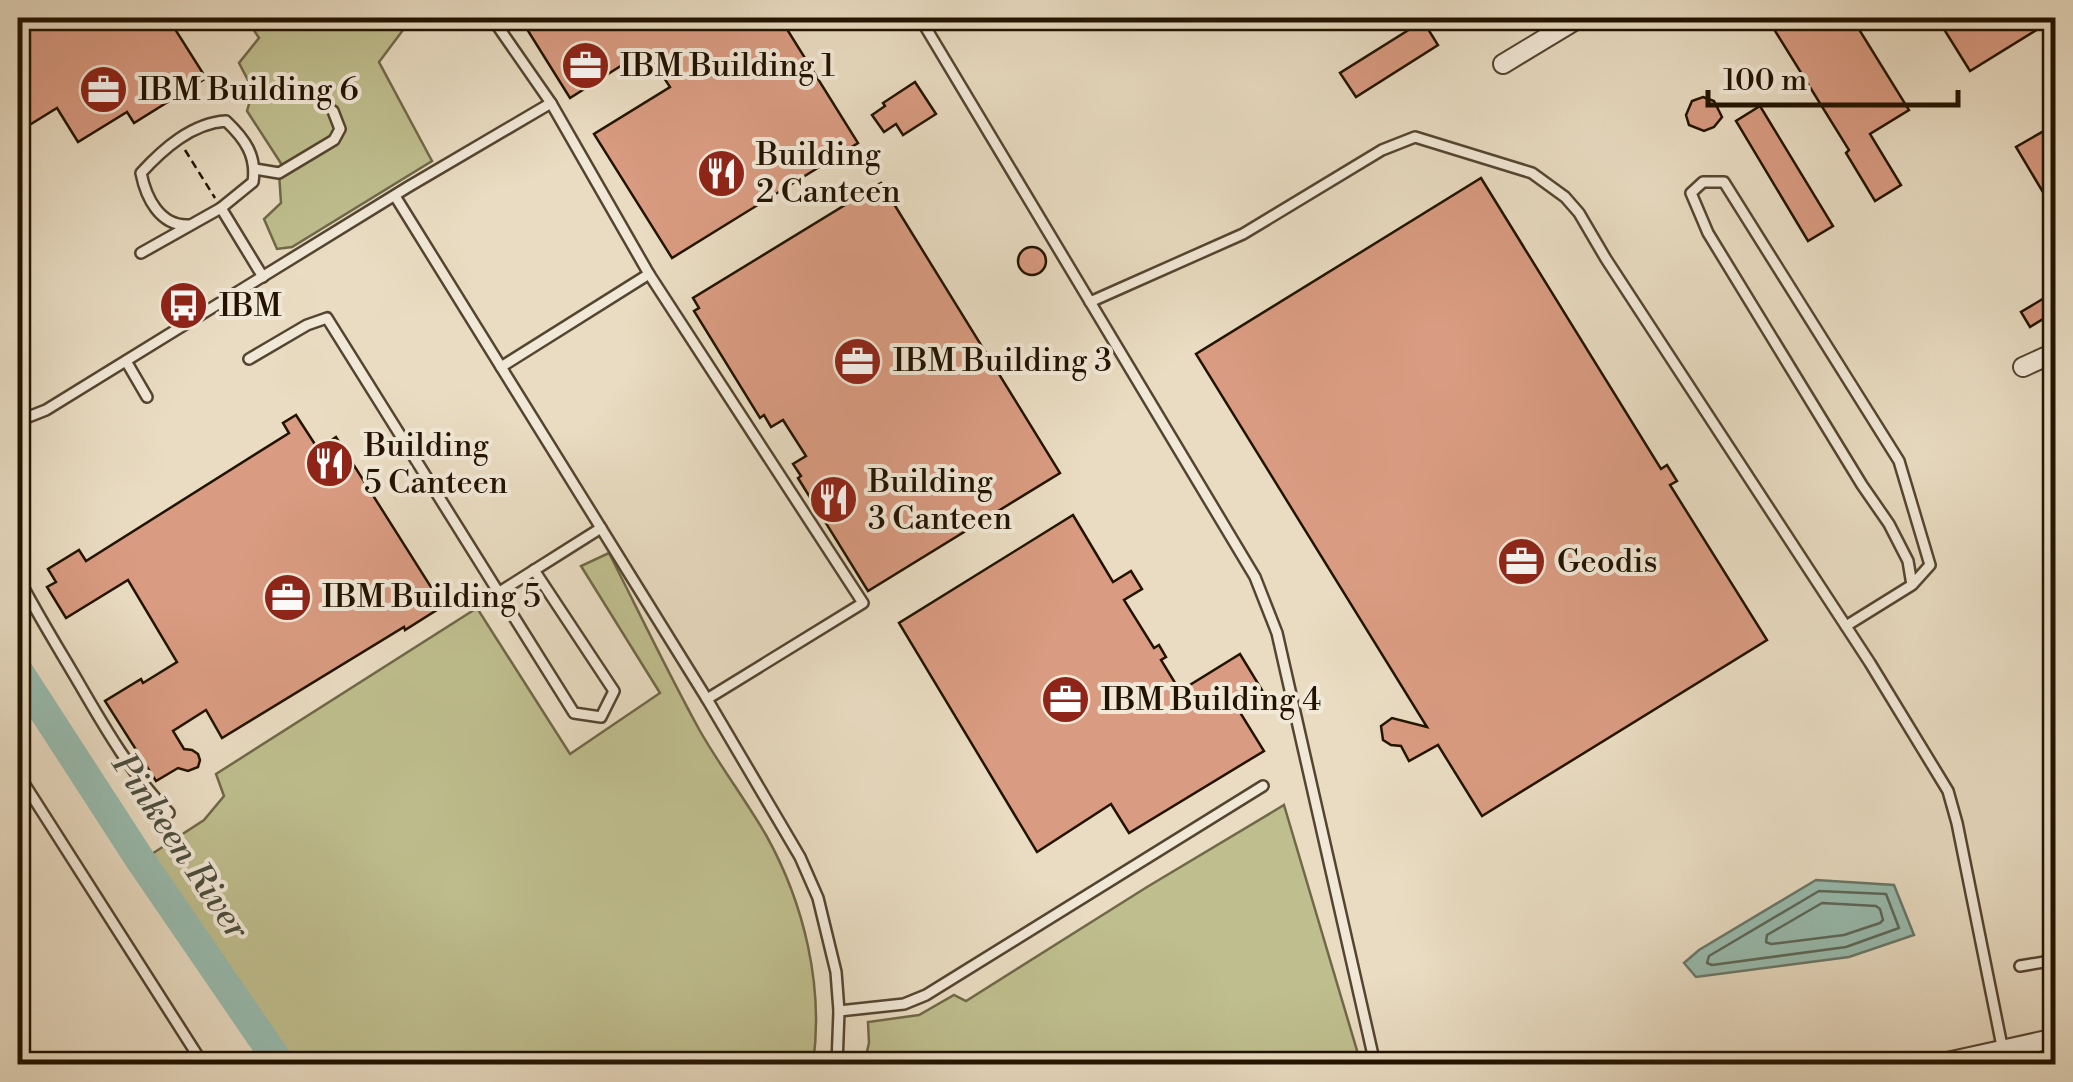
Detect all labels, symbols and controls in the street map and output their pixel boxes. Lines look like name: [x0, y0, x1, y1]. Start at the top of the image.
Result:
office icon: IBM Building 1: [559, 40, 611, 92]
scale bar: [1708, 45, 1958, 107]
place label: IBM Building 1: [620, 46, 835, 86]
text: 100 m: [1723, 62, 1807, 100]
office icon: IBM Building 6: [77, 64, 129, 116]
place label: IBM Building 6: [138, 70, 359, 110]
place label: Building 2 Canteen: [755, 135, 901, 212]
restaurant icon: Building 2 Canteen: [695, 147, 747, 199]
bus stop icon: IBM: [158, 280, 210, 332]
place label: IBM: [219, 286, 282, 326]
office icon: IBM Building 3: [832, 335, 884, 387]
place label: IBM Building 3: [893, 341, 1112, 381]
place label: Building 5 Canteen: [363, 426, 508, 503]
restaurant icon: Building 5 Canteen: [303, 438, 355, 490]
place label: Building 3 Canteen: [867, 462, 1012, 539]
restaurant icon: Building 3 Canteen: [807, 474, 859, 526]
office icon: Geodis: [1496, 536, 1548, 588]
place label: Geodis: [1557, 542, 1657, 582]
office icon: IBM Building 5: [261, 571, 313, 623]
place label: IBM Building 5: [322, 577, 541, 617]
office icon: IBM Building 4: [1040, 674, 1092, 726]
place label: IBM Building 4: [1101, 680, 1321, 720]
water label: Pinkeen River: [102, 745, 259, 949]

